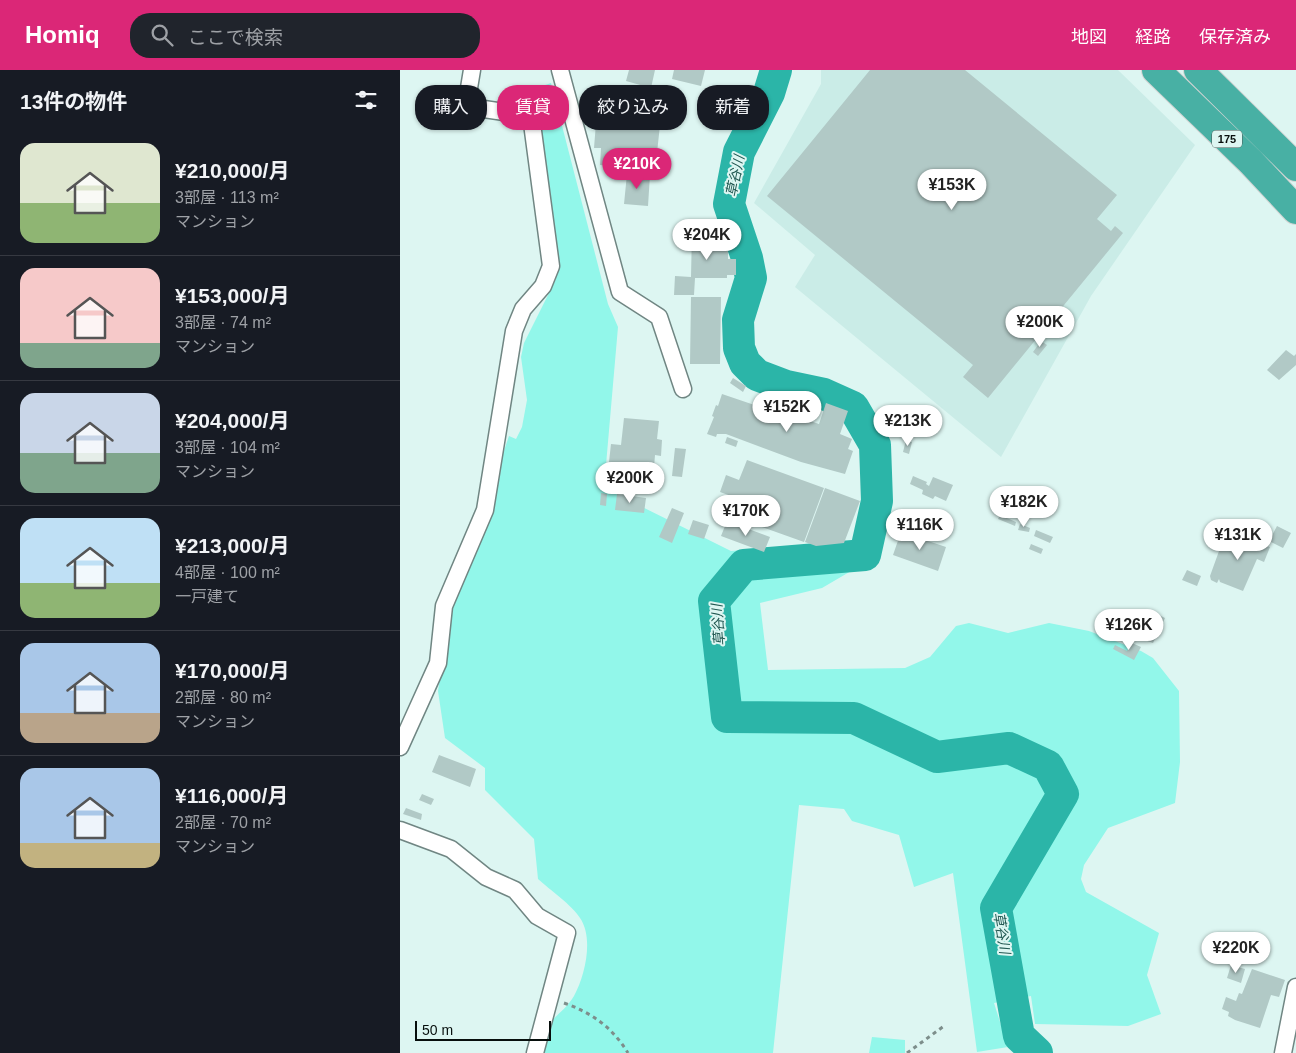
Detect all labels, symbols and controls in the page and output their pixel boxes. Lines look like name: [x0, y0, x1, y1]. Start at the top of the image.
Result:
search box: [130, 13, 480, 58]
text: Homiq: [25, 21, 100, 48]
icon: search: [148, 21, 176, 49]
text: ここで検索: [188, 27, 283, 48]
text: 地図: [1071, 27, 1107, 47]
text: 経路: [1135, 27, 1171, 47]
text: 保存済み: [1199, 27, 1271, 47]
chip: 購入: [415, 85, 487, 130]
chip: 賃貸: [497, 85, 569, 130]
chip: 絞り込み: [579, 85, 687, 130]
chip: 新着: [697, 85, 769, 130]
icon: filters: [352, 86, 380, 114]
text: 13件の物件: [20, 90, 127, 113]
road number: 175: [1212, 131, 1242, 148]
pin: ¥210K: [602, 148, 672, 190]
water label: 草谷川: [723, 152, 748, 198]
text: ¥210K: [613, 155, 661, 172]
text: ¥210,000/月: [175, 159, 289, 182]
icon: home: [60, 163, 120, 223]
pin: ¥153K: [917, 168, 987, 211]
text: ¥153K: [928, 176, 976, 193]
text: 3部屋 · 113 m²: [175, 189, 279, 206]
text: マンション: [175, 213, 255, 230]
pin: ¥204K: [672, 218, 742, 261]
text: ¥204K: [683, 226, 731, 243]
text: ¥153,000/月: [175, 284, 289, 307]
icon: home: [60, 288, 120, 348]
pin: ¥200K: [1005, 306, 1075, 348]
text: ¥200K: [1016, 313, 1064, 330]
text: 3部屋 · 74 m²: [175, 314, 271, 331]
text: マンション: [175, 338, 255, 355]
pin: ¥152K: [752, 390, 822, 433]
text: ¥152K: [763, 398, 811, 415]
pin: ¥213K: [873, 404, 943, 447]
text: ¥204,000/月: [175, 409, 289, 432]
text: ¥213K: [884, 412, 932, 429]
icon: home: [60, 413, 120, 473]
text: 3部屋 · 104 m²: [175, 439, 280, 456]
pin: ¥200K: [595, 462, 665, 504]
text: マンション: [175, 463, 255, 480]
text: ¥200K: [606, 469, 654, 486]
pin: ¥182K: [989, 486, 1059, 528]
text: ¥182K: [1000, 493, 1048, 510]
pin: ¥170K: [711, 494, 781, 537]
text: ¥170K: [722, 502, 770, 519]
pin: ¥116K: [885, 508, 955, 551]
text: ¥116K: [897, 516, 943, 533]
pin: ¥131K: [1203, 518, 1273, 561]
text: ¥131K: [1214, 526, 1262, 543]
text: ¥213,000/月: [175, 534, 289, 557]
icon: home: [60, 538, 120, 598]
text: 4部屋 · 100 m²: [175, 564, 280, 581]
text: 一戸建て: [175, 588, 239, 605]
water label: 草谷川: [708, 601, 727, 647]
pin: ¥126K: [1094, 608, 1164, 651]
text: ¥126K: [1105, 616, 1153, 633]
text: ¥170,000/月: [175, 659, 289, 682]
icon: home: [60, 663, 120, 723]
text: 2部屋 · 80 m²: [175, 689, 271, 706]
text: マンション: [175, 713, 255, 730]
text: ¥116,000/月: [175, 784, 288, 807]
icon: home: [60, 788, 120, 848]
text: 2部屋 · 70 m²: [175, 814, 271, 831]
text: マンション: [175, 838, 255, 855]
water label: 草谷川: [991, 911, 1013, 957]
pin: ¥220K: [1201, 932, 1271, 974]
text: ¥220K: [1212, 939, 1260, 956]
scale bar: [415, 1018, 551, 1041]
text: 50 m: [422, 1022, 453, 1038]

